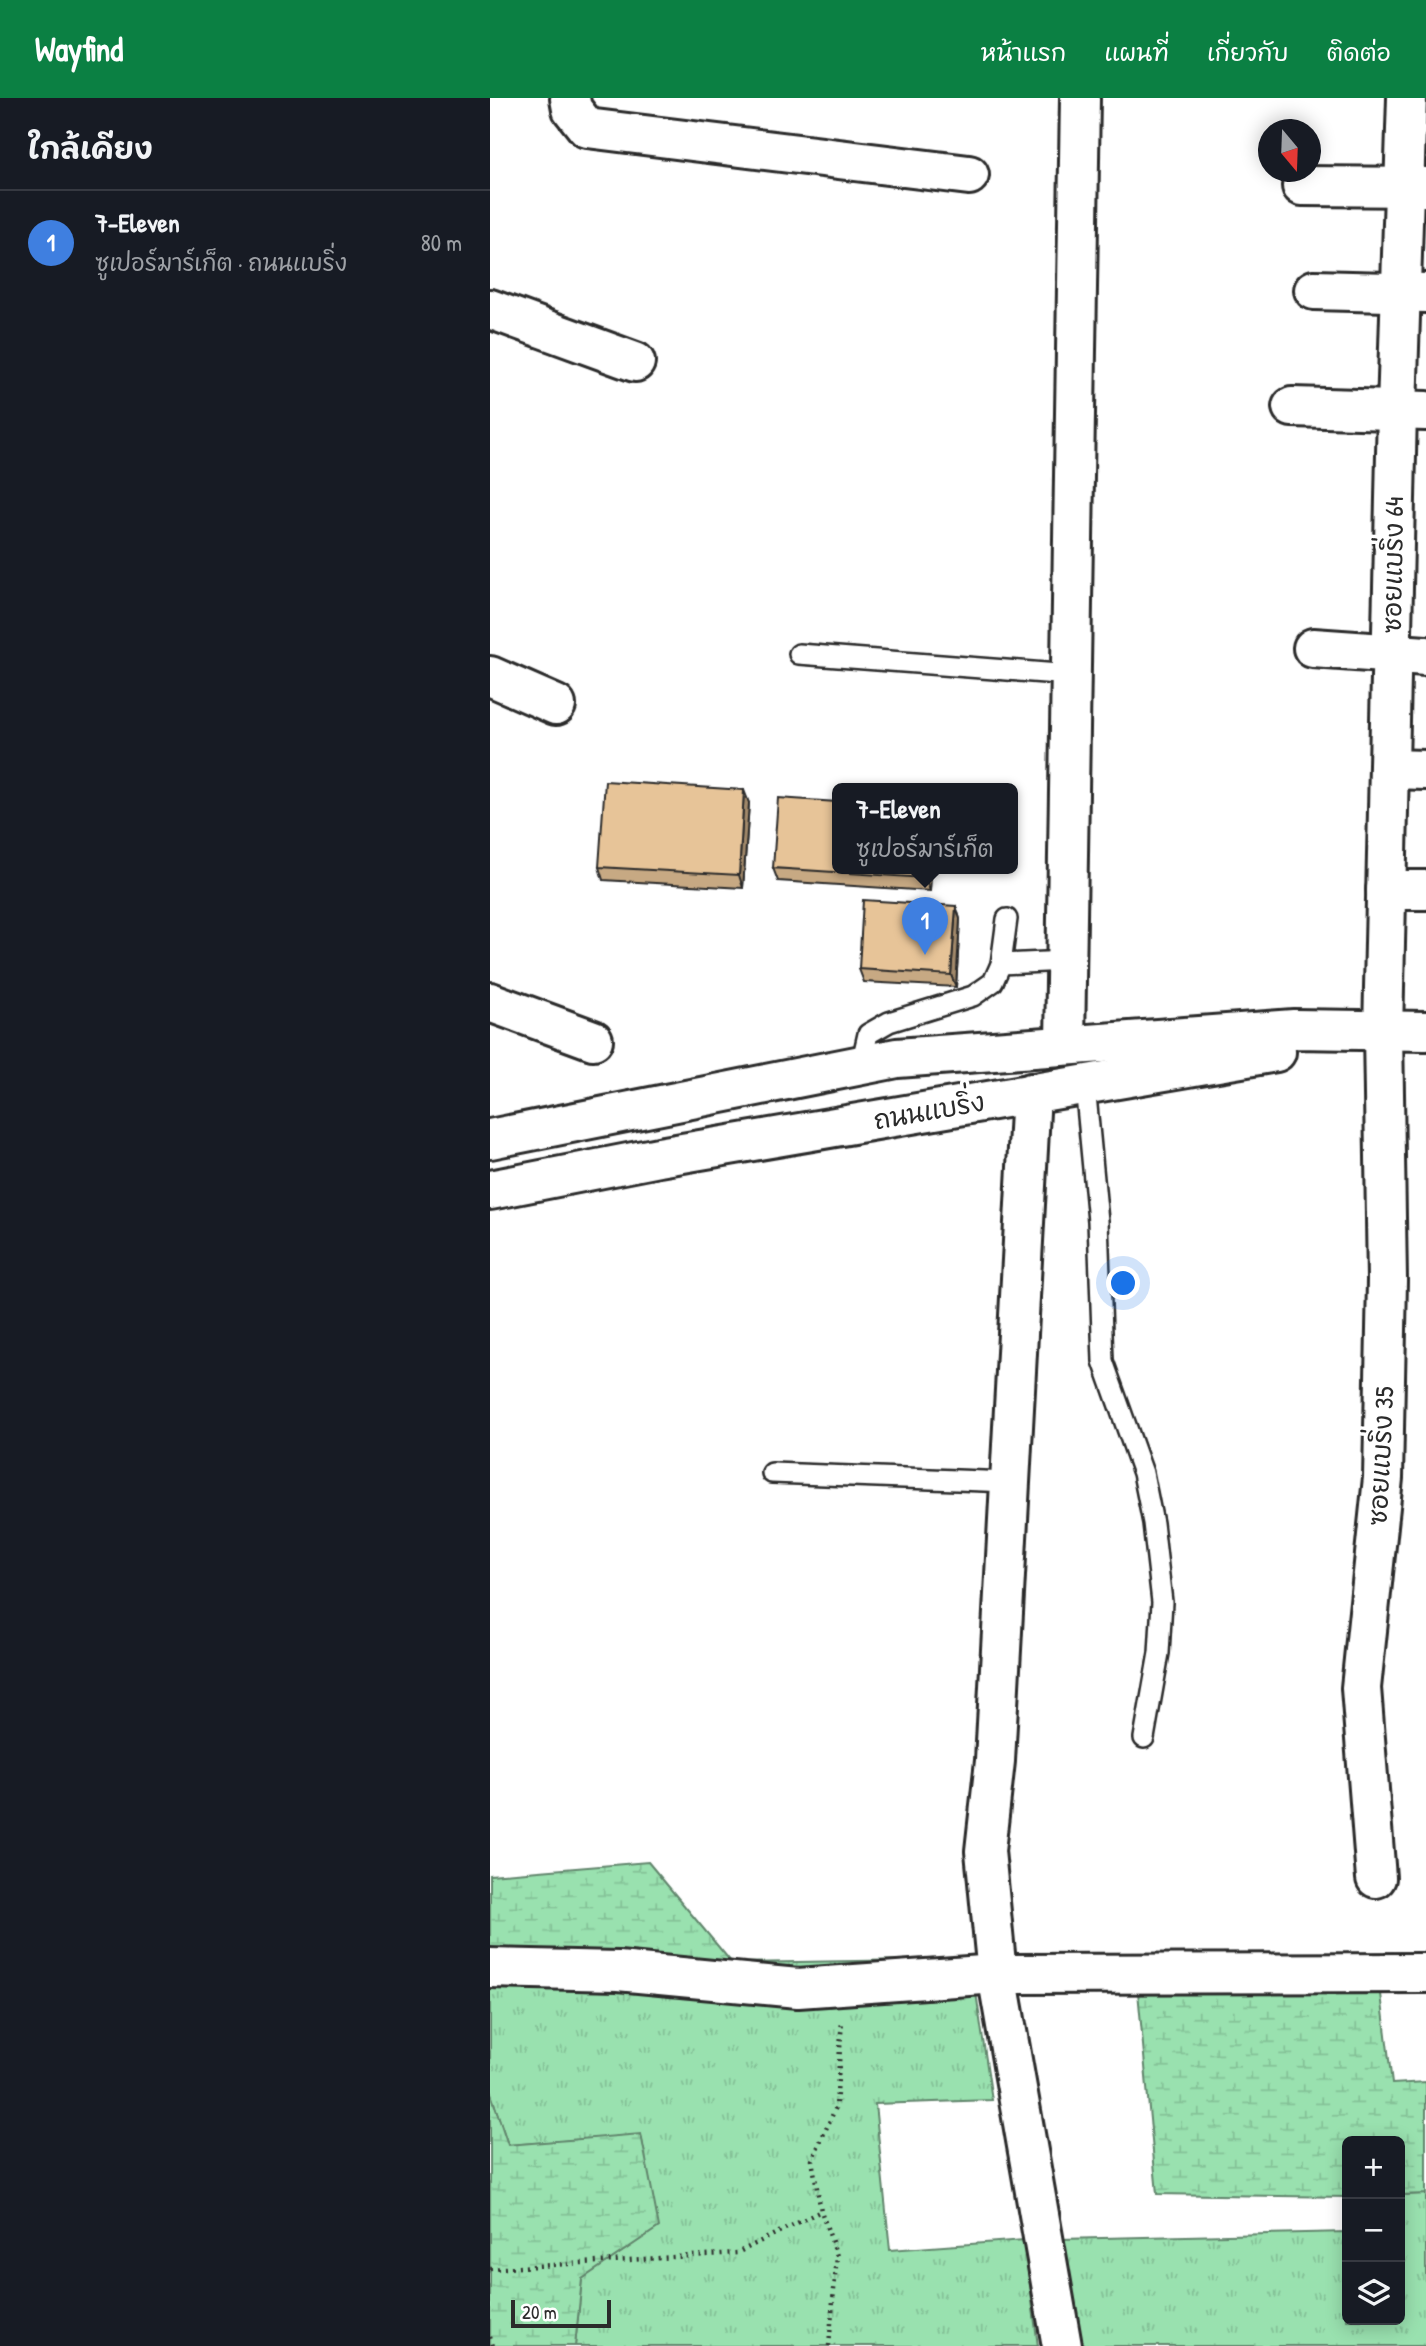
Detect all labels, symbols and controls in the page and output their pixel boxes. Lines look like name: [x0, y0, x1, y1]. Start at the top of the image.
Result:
text: Wayfind: [35, 27, 123, 71]
text: หน้าแรก: [981, 36, 1066, 68]
text: แผนที่: [1104, 36, 1169, 68]
text: เกี่ยวกับ: [1207, 36, 1289, 68]
text: ติดต่อ: [1327, 36, 1391, 68]
north arrow: [1258, 119, 1321, 182]
text: ใกล้เคียง: [28, 128, 153, 168]
text: 7-Eleven: [95, 205, 180, 240]
text: 1: [47, 227, 55, 258]
text: 80 m: [421, 227, 462, 258]
text: ซูเปอร์มาร์เก็ต · ถนนแบริ่ง: [95, 247, 347, 278]
street label: ซอยแบริ่ง 64: [1369, 496, 1411, 634]
popup: [832, 783, 1018, 874]
text: 7-Eleven: [856, 791, 941, 826]
text: ซูเปอร์มาร์เก็ต: [856, 833, 994, 864]
pin: 1: [902, 897, 948, 955]
street label: ถนนแบริ่ง: [870, 1079, 987, 1137]
your location: [1106, 1266, 1140, 1300]
street label: ซอยแบริ่ง 35: [1354, 1385, 1402, 1527]
map controls: [1342, 2136, 1405, 2325]
button: +: [1342, 2136, 1405, 2199]
button: −: [1342, 2199, 1405, 2262]
button: layers: [1342, 2262, 1405, 2325]
scale bar: [511, 2297, 611, 2329]
text: 20 m: [522, 2299, 557, 2325]

